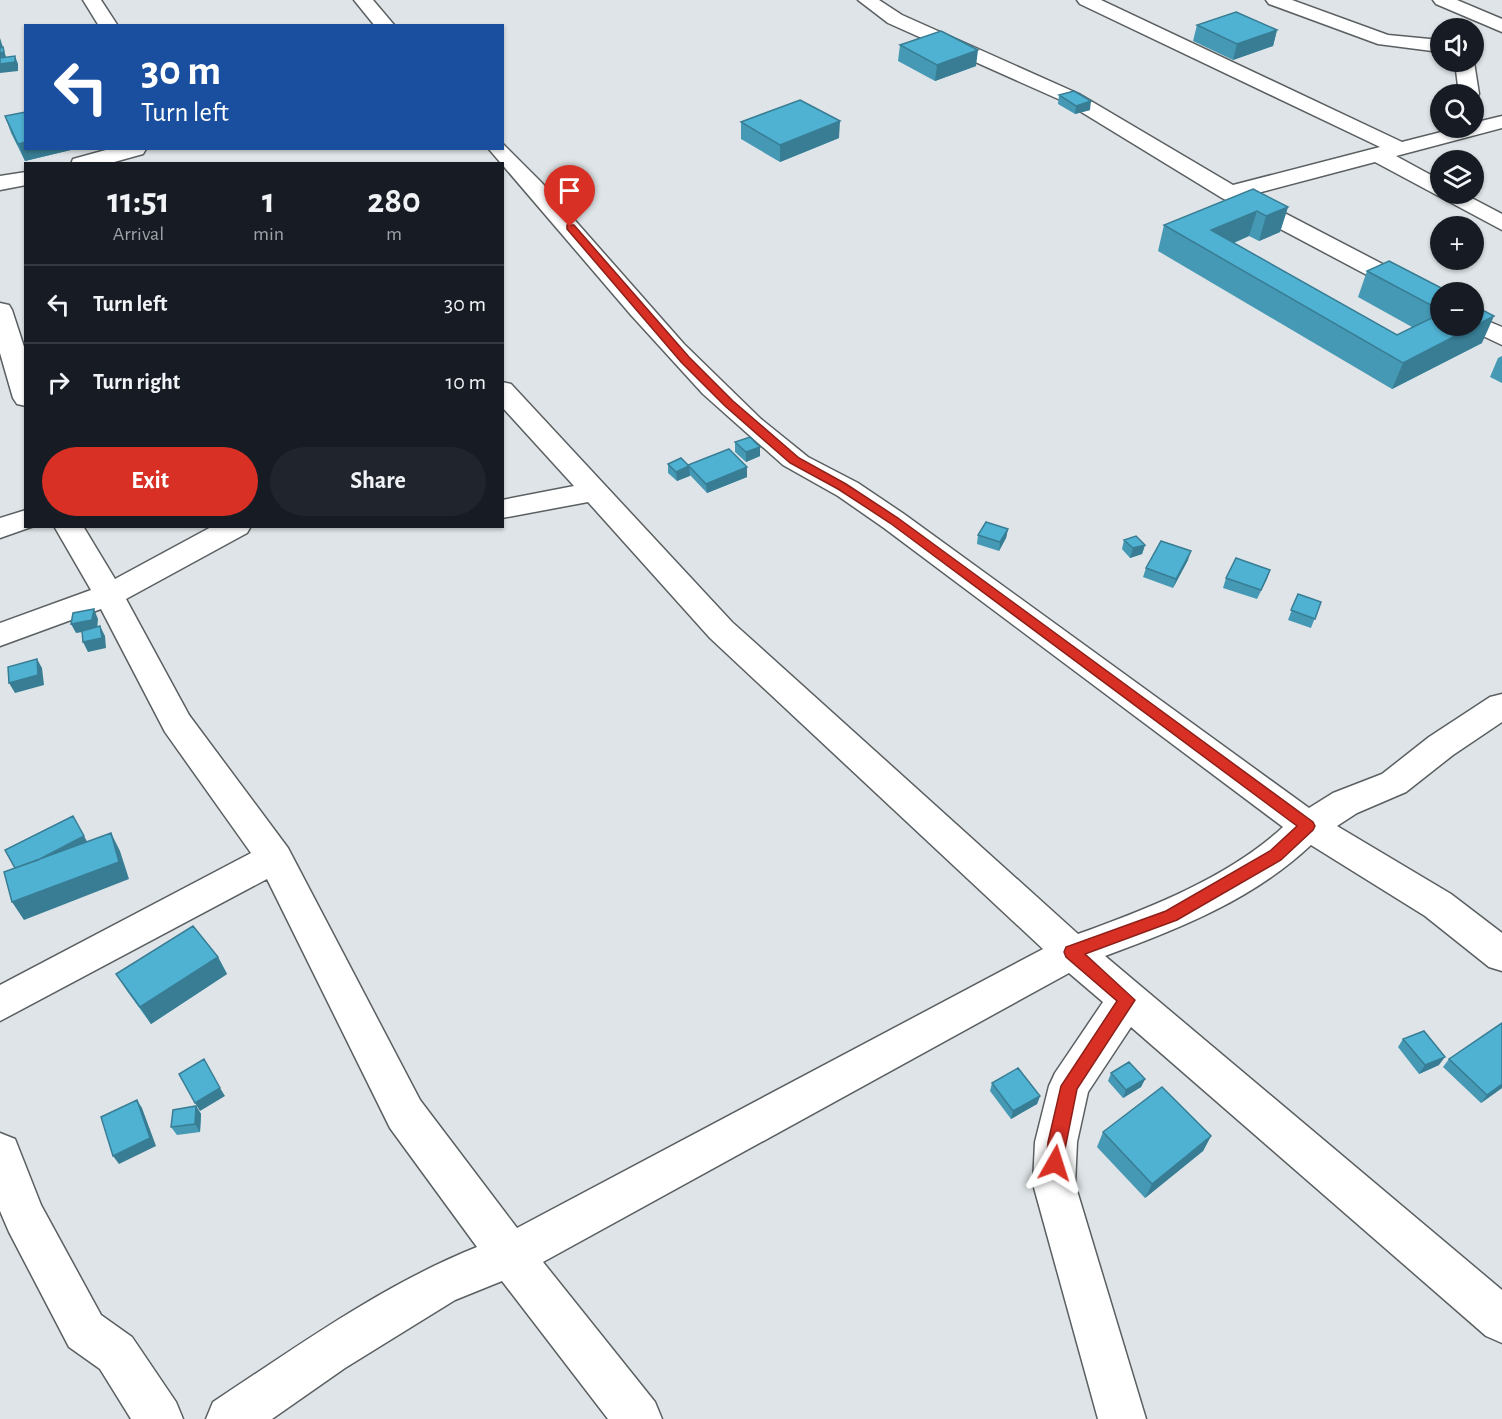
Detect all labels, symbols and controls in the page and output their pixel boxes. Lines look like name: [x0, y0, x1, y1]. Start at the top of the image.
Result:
map controls: [1430, 18, 1484, 336]
button: sound: [1430, 18, 1484, 72]
icon: left: [42, 48, 120, 126]
text: 30 m: [141, 50, 221, 92]
button: search: [1430, 84, 1484, 138]
text: Turn left: [141, 99, 229, 126]
button: layers: [1430, 150, 1484, 204]
pin: [544, 165, 595, 227]
icon: arrive: [553, 174, 586, 207]
text: 11:51: [107, 183, 170, 219]
text: 1: [262, 183, 275, 219]
text: 280: [367, 183, 421, 219]
button: +: [1430, 216, 1484, 270]
text: Arrival: [113, 224, 164, 244]
text: min: [253, 224, 284, 244]
text: m: [386, 224, 402, 244]
button: −: [1430, 282, 1484, 336]
icon: left: [42, 288, 75, 321]
text: Turn left: [93, 293, 167, 315]
text: 30 m: [444, 293, 486, 315]
icon: right: [42, 366, 75, 399]
text: Turn right: [93, 371, 180, 393]
text: 10 m: [446, 371, 486, 393]
button: Exit: [42, 447, 258, 516]
button: Share: [270, 447, 486, 516]
position arrow: [1023, 1131, 1087, 1195]

